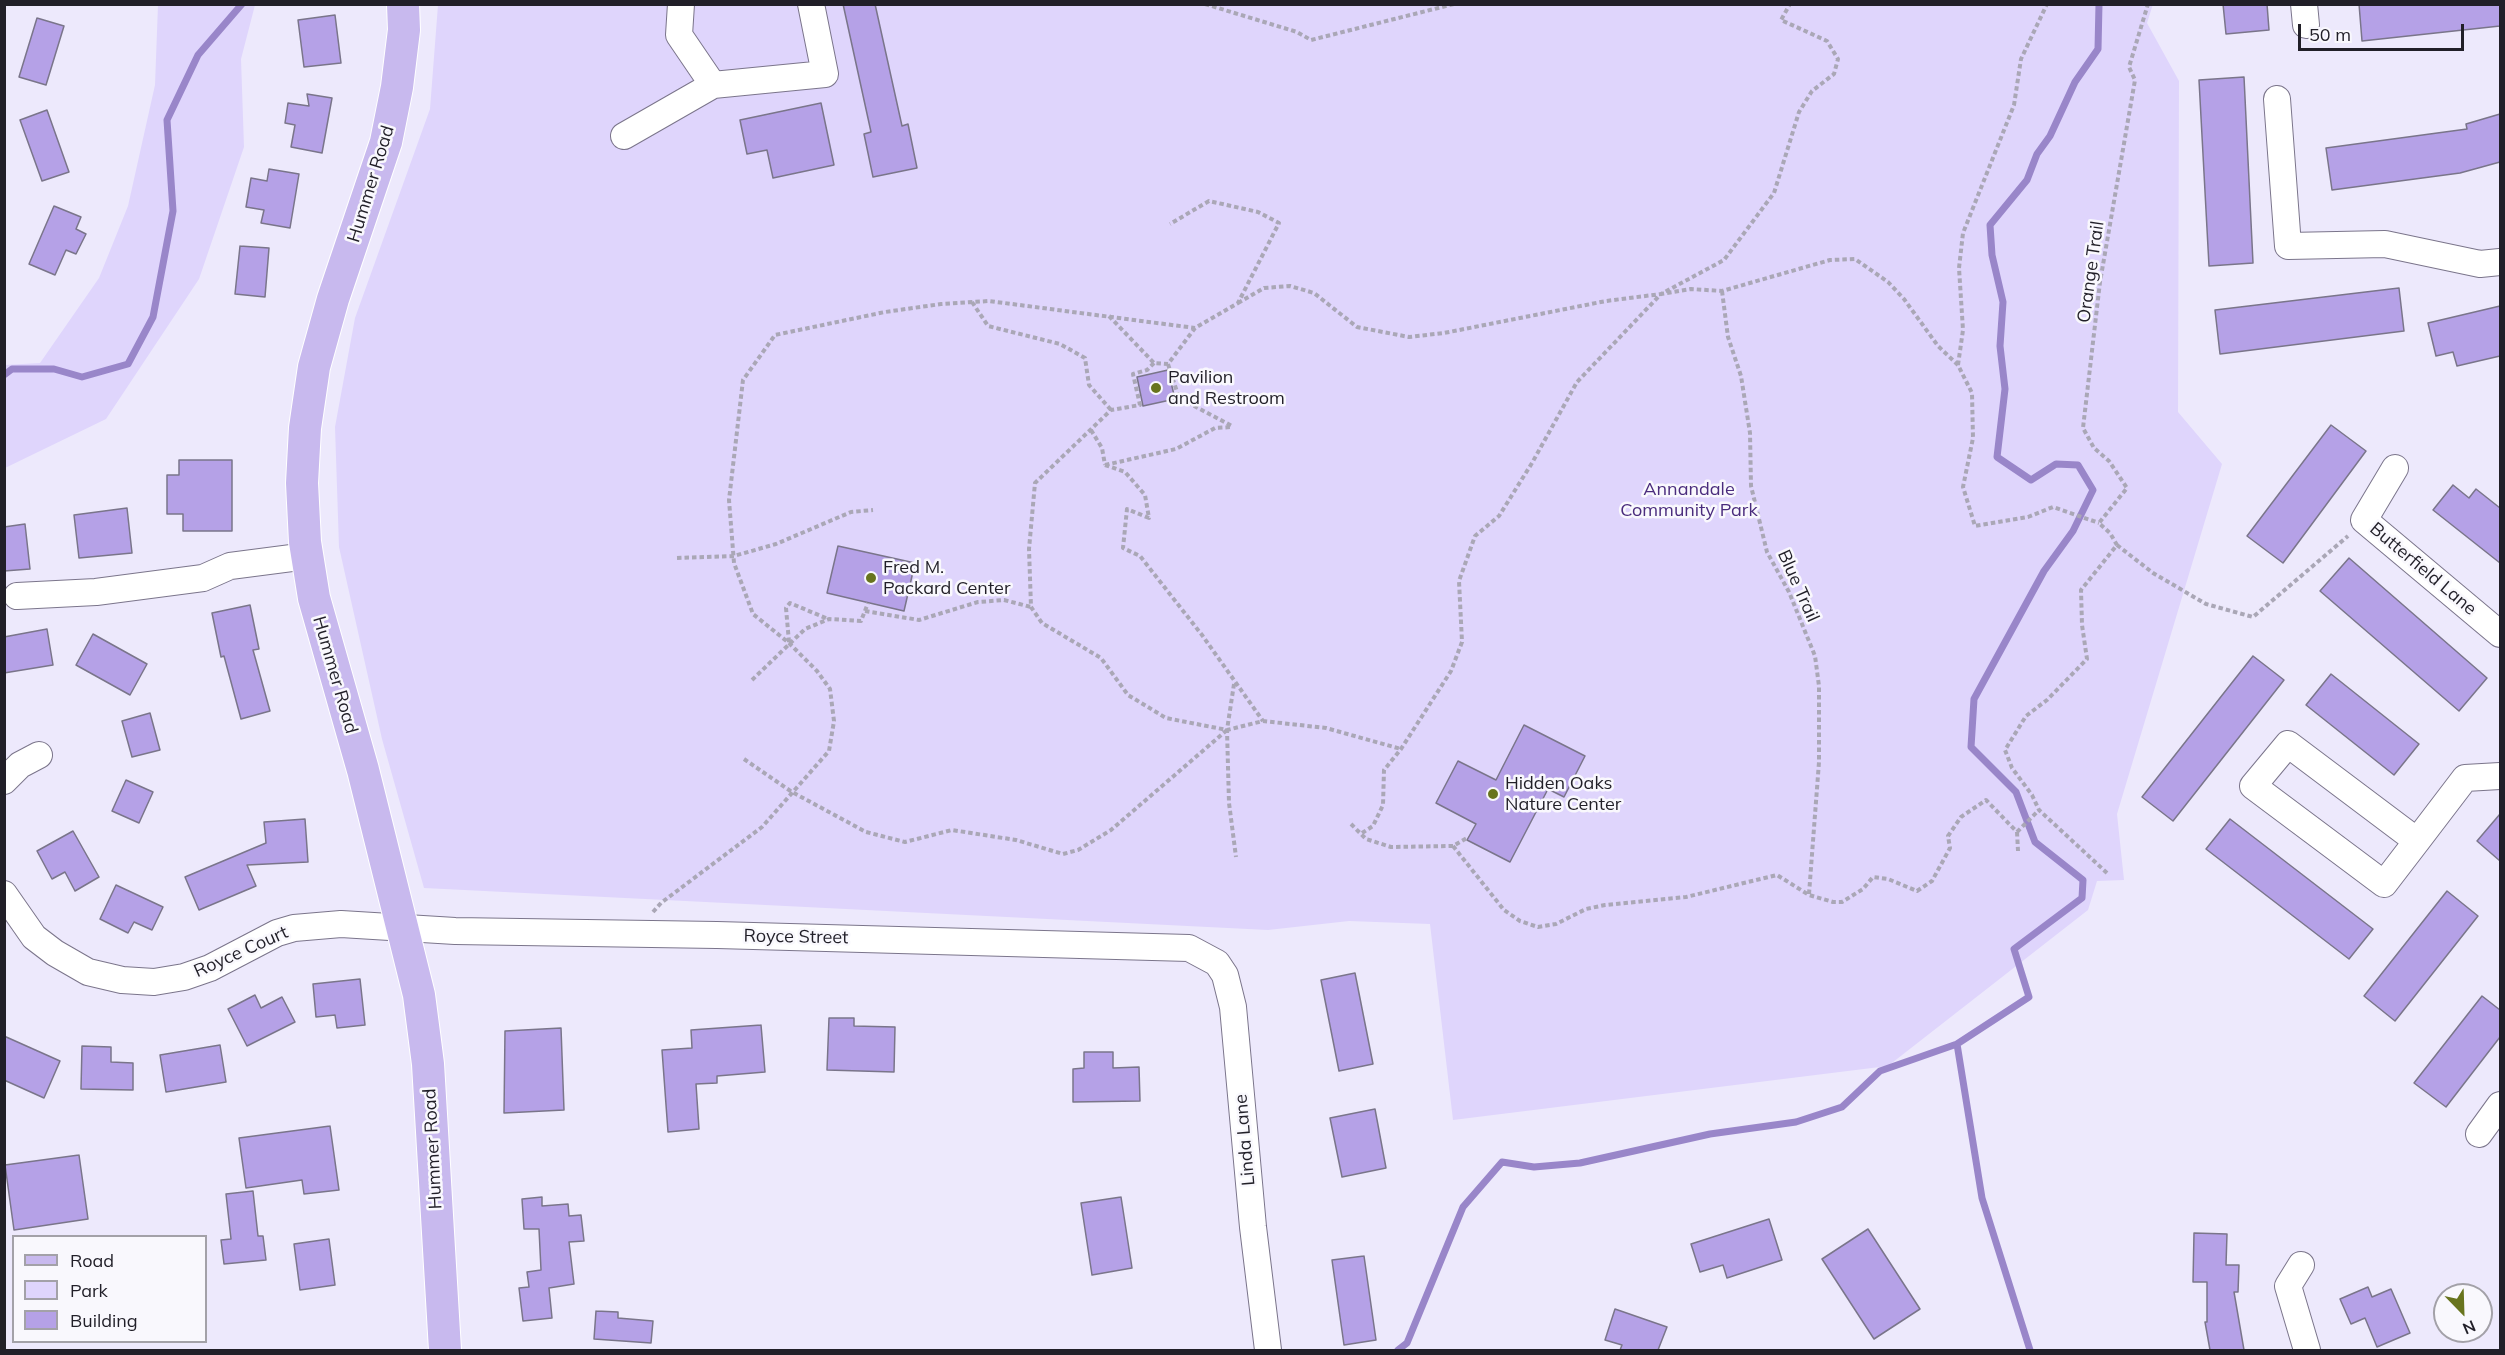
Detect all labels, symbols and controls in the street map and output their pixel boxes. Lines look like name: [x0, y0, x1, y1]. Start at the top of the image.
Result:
scale bar: [2301, 12, 2468, 50]
text: 50 m: [2309, 23, 2351, 46]
street label: Hummer Road: [343, 123, 399, 245]
street label: Orange Trail: [2073, 220, 2109, 324]
place label: Pavilion and Restroom: [1168, 367, 1285, 410]
marker: Pavilion and Restroom: [1149, 381, 1163, 395]
park label: Annandale Community Park: [1620, 479, 1758, 522]
street label: Butterfield Lane: [2365, 518, 2481, 620]
street label: Blue Trail: [1773, 547, 1823, 625]
place label: Fred M. Packard Center: [883, 557, 1010, 600]
marker: Fred M. Packard Center: [864, 571, 878, 585]
street label: Hummer Road: [308, 614, 362, 736]
place label: Hidden Oaks Nature Center: [1505, 773, 1621, 816]
marker: Hidden Oaks Nature Center: [1486, 787, 1500, 801]
street label: Royce Court: [191, 922, 291, 982]
street label: Royce Street: [743, 925, 849, 949]
street label: Hummer Road: [419, 1088, 447, 1210]
street label: Linda Lane: [1230, 1093, 1260, 1187]
legend: [12, 1235, 207, 1343]
text: Road: [70, 1249, 114, 1272]
text: Park: [70, 1279, 108, 1302]
north arrow: [2433, 1283, 2493, 1343]
text: Building: [70, 1309, 138, 1332]
text: N: [2460, 1316, 2479, 1339]

